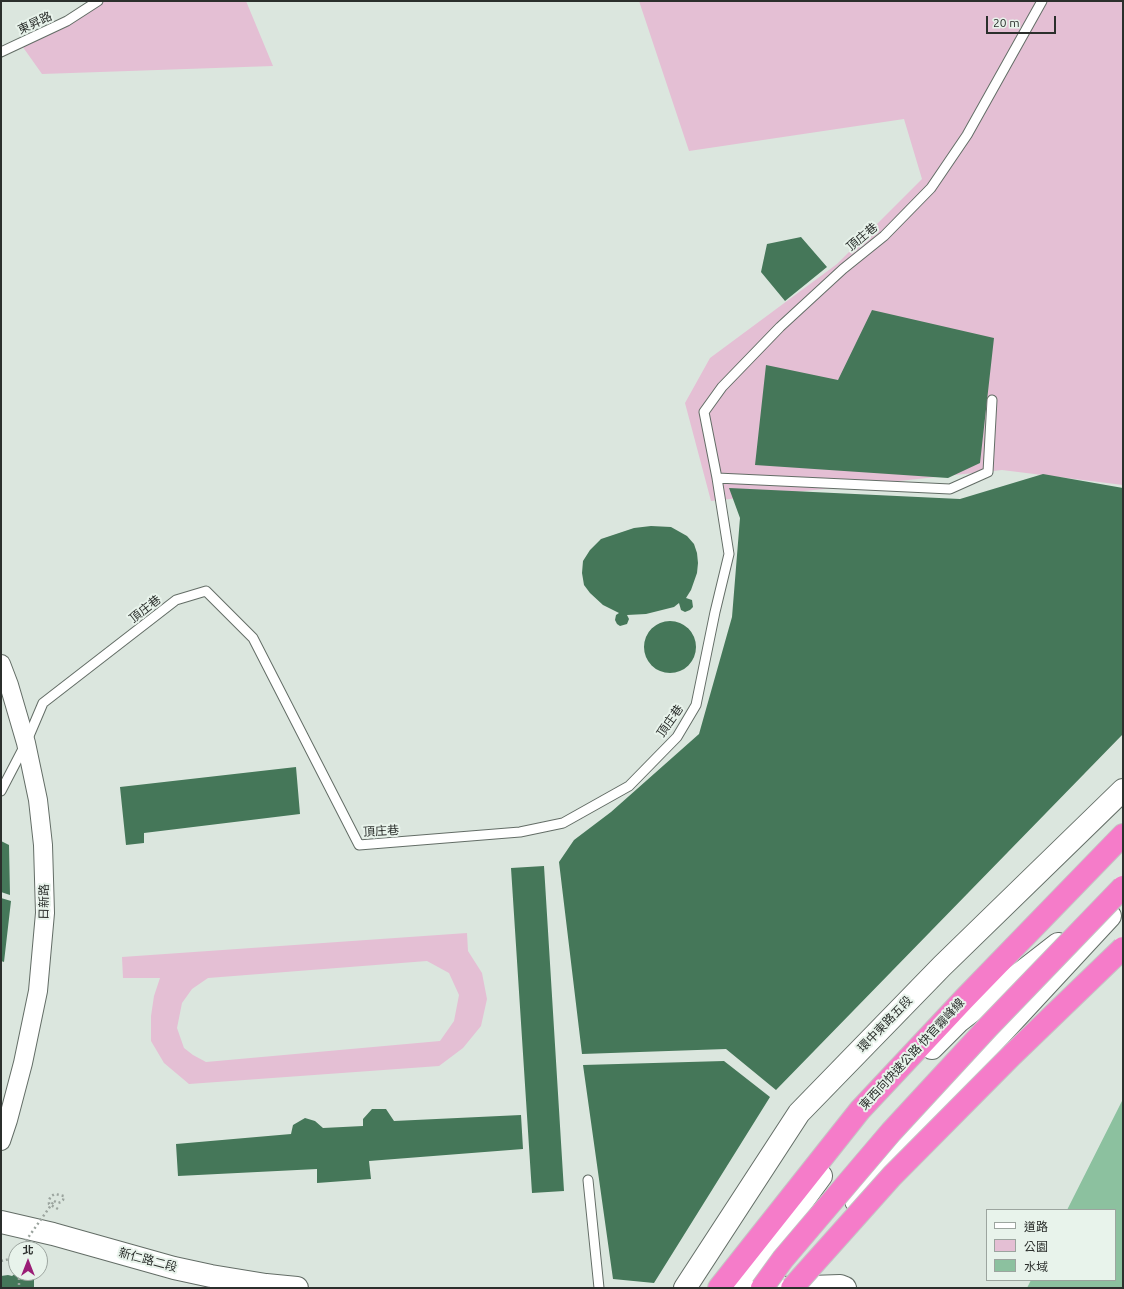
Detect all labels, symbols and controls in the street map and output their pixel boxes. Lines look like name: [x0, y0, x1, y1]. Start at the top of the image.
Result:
scale bar: [988, 8, 1058, 34]
street label: 東昇路: [16, 9, 54, 37]
text: 20 m: [993, 16, 1020, 29]
street label: 頂庄巷: [844, 220, 880, 254]
street label: 頂庄巷: [126, 592, 164, 626]
street label: 頂庄巷: [654, 702, 686, 740]
street label: 頂庄巷: [363, 823, 399, 839]
street label: 日新路: [36, 884, 52, 920]
street label: 環中東路五段: [855, 993, 915, 1055]
street label: 東西向快速公路 快官霧峰線: [857, 995, 967, 1113]
legend: [986, 1209, 1116, 1281]
text: 道路: [1024, 1220, 1048, 1233]
text: 公園: [1024, 1240, 1048, 1253]
north arrow: [8, 1241, 48, 1281]
text: 北: [23, 1244, 34, 1256]
street label: 新仁路二段: [117, 1245, 179, 1275]
text: 水域: [1024, 1260, 1048, 1273]

